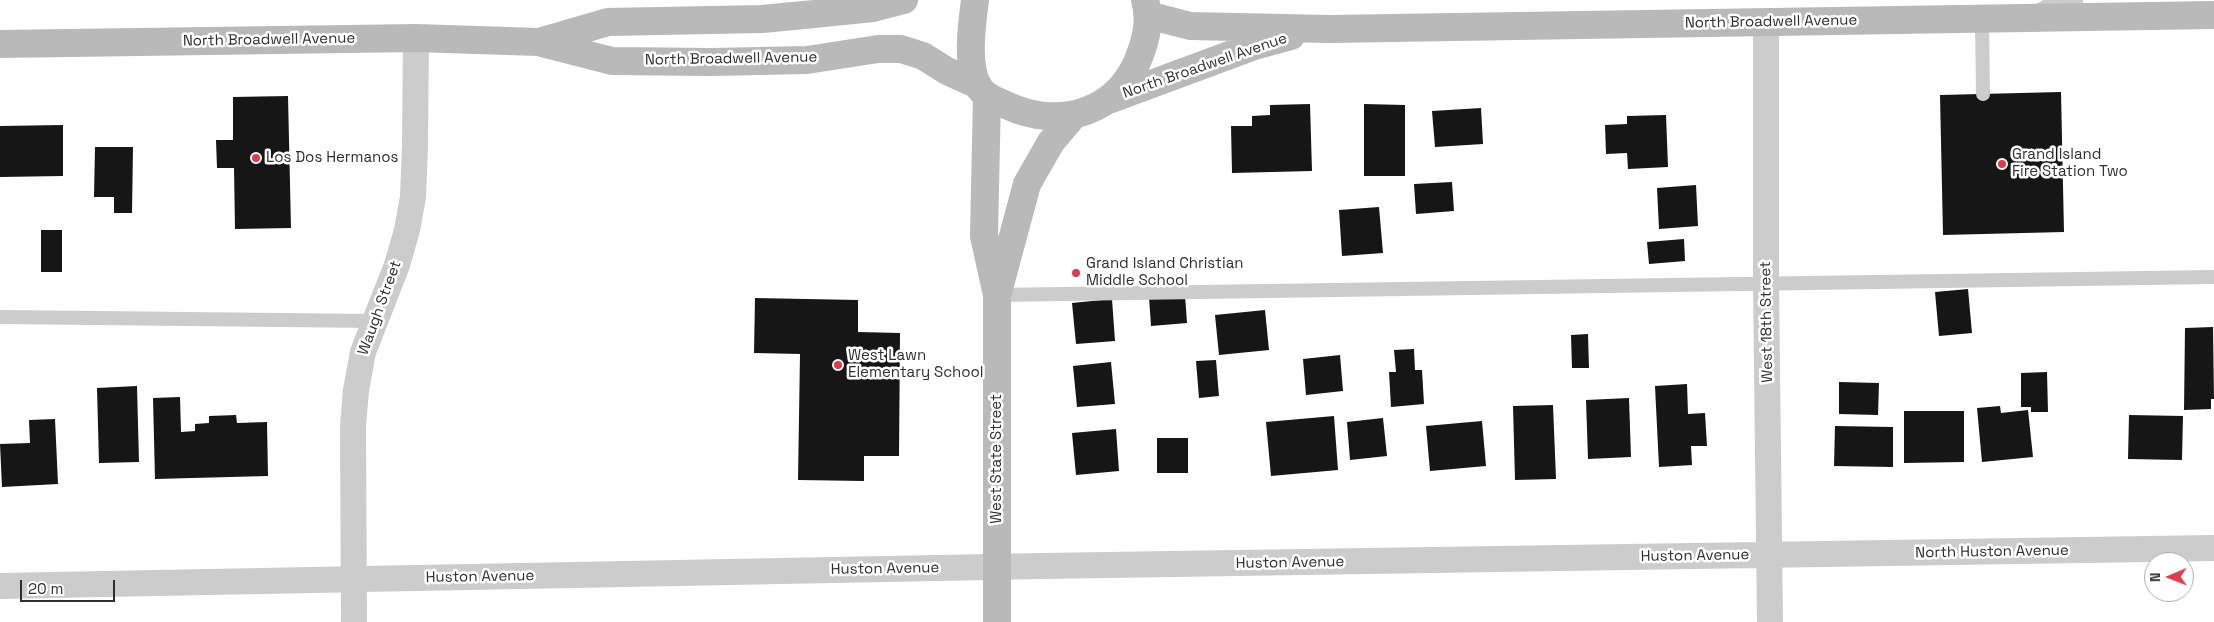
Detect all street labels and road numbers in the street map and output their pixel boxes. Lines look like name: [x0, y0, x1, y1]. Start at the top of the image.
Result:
street label: North Broadwell Avenue: [1685, 11, 1857, 33]
street label: North Broadwell Avenue: [183, 29, 355, 51]
street label: North Broadwell Avenue: [1121, 29, 1289, 103]
street label: North Broadwell Avenue: [645, 48, 817, 70]
street label: Waugh Street: [355, 258, 405, 358]
street label: West 18th Street: [1757, 261, 1777, 383]
street label: West State Street: [988, 394, 1006, 524]
street label: North Huston Avenue: [1915, 542, 2069, 562]
street label: Huston Avenue: [1641, 546, 1749, 566]
street label: Huston Avenue: [1236, 553, 1344, 573]
street label: Huston Avenue: [831, 559, 939, 579]
street label: Huston Avenue: [426, 567, 534, 587]

